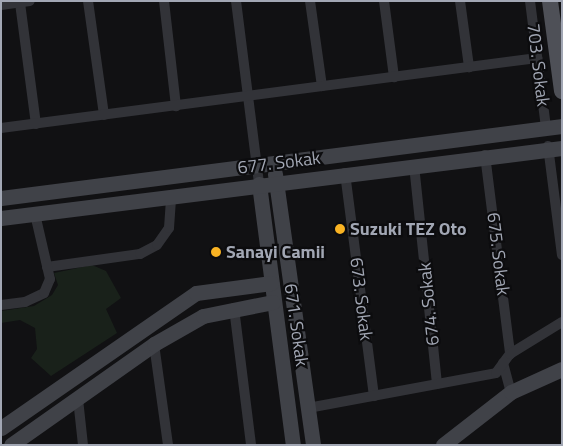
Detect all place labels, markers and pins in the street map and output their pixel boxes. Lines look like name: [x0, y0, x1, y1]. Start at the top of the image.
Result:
place label: Suzuki TEZ Oto: [350, 218, 467, 240]
marker: Suzuki TEZ Oto: [334, 223, 346, 235]
place label: Sanayi Camii: [226, 241, 325, 263]
marker: Sanayi Camii: [210, 246, 222, 258]

